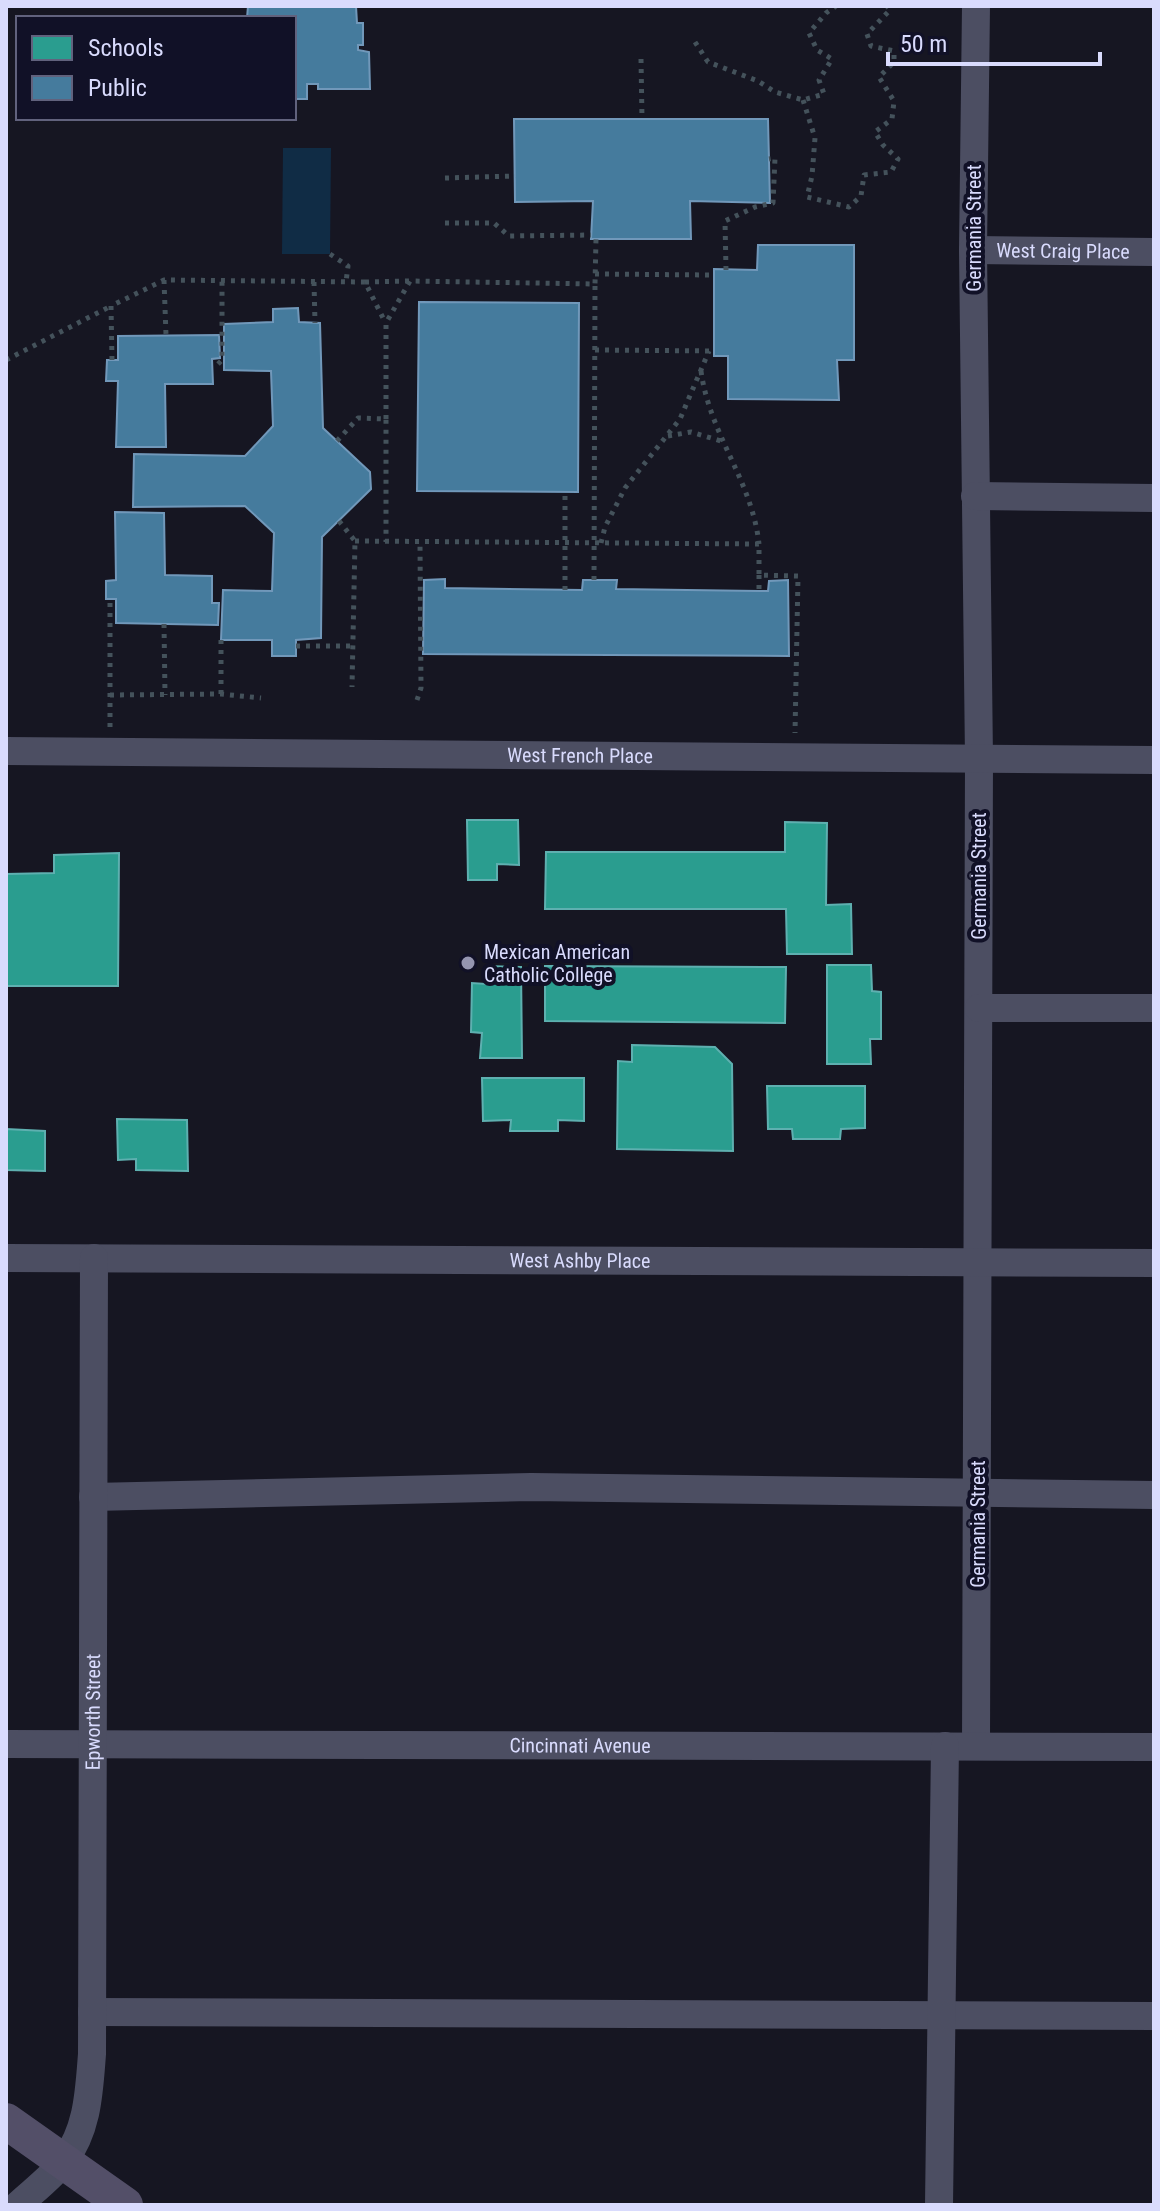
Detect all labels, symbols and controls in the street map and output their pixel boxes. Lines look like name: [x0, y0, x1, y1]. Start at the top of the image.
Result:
legend: [16, 16, 296, 120]
scale bar: [888, 16, 1100, 66]
text: 50 m: [900, 30, 947, 58]
text: Schools: [88, 34, 164, 62]
text: Public: [88, 74, 147, 102]
street label: Germania Street: [962, 164, 986, 292]
street label: West Craig Place: [996, 238, 1130, 264]
street label: West French Place: [507, 743, 653, 768]
street label: Germania Street: [967, 812, 991, 940]
place label: Mexican American Catholic College: [484, 940, 630, 987]
marker: Mexican American Catholic College: [459, 954, 477, 972]
street label: West Ashby Place: [509, 1248, 650, 1273]
street label: Germania Street: [966, 1460, 990, 1588]
street label: Epworth Street: [81, 1654, 105, 1770]
street label: Cincinnati Avenue: [509, 1733, 651, 1758]

